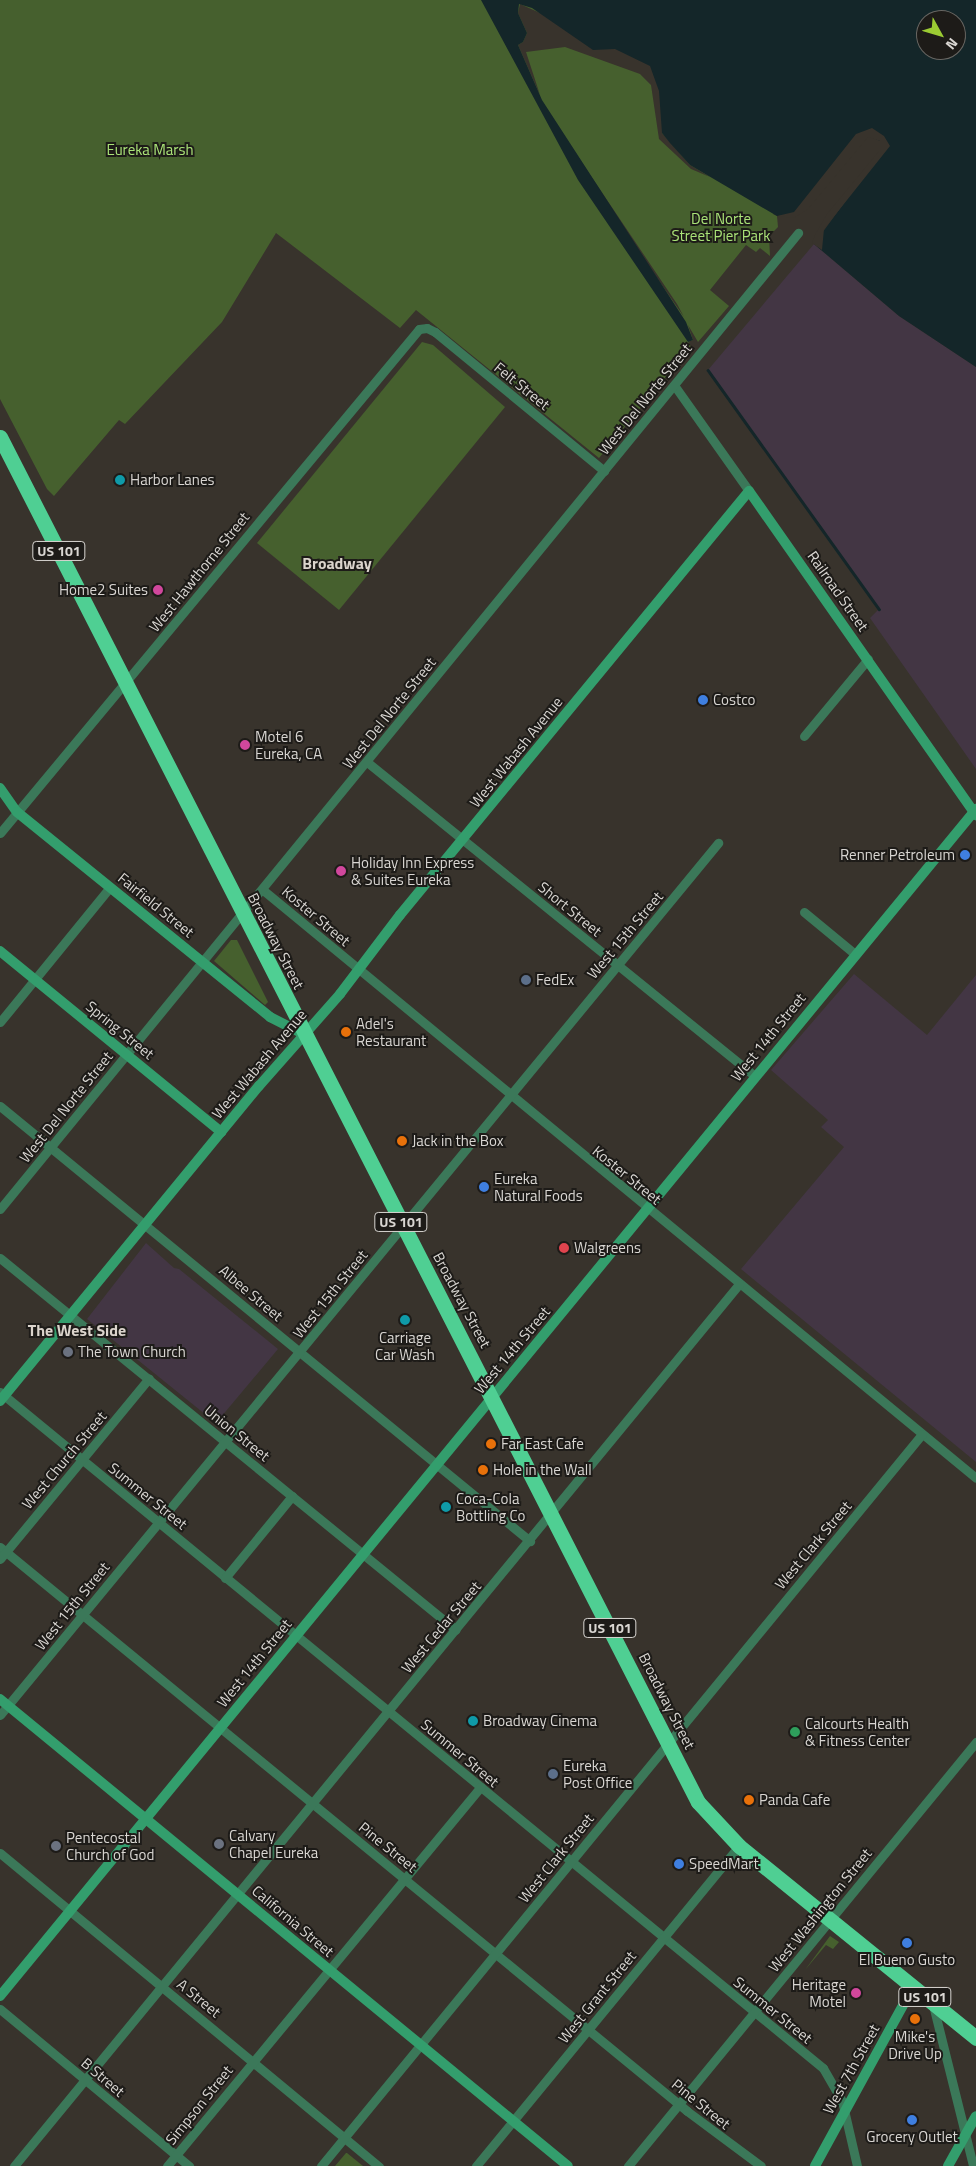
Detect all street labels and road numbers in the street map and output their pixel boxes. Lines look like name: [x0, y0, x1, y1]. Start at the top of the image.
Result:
street label: West Del Norte Street: [595, 340, 695, 458]
street label: Felt Street: [491, 358, 553, 414]
street label: West Hawthorne Street: [145, 508, 253, 636]
road number: US 101: [32, 540, 86, 562]
street label: Railroad Street: [804, 547, 872, 635]
street label: West Del Norte Street: [339, 654, 439, 772]
street label: West Wabash Avenue: [466, 693, 566, 811]
street label: Fairfield Street: [114, 869, 198, 941]
street label: Short Street: [535, 878, 605, 940]
street label: Koster Street: [278, 882, 354, 950]
street label: West 15th Street: [583, 888, 667, 982]
street label: Broadway Street: [244, 890, 308, 992]
street label: West 14th Street: [727, 989, 809, 1085]
street label: Spring Street: [82, 997, 158, 1063]
street label: West Wabash Avenue: [208, 1006, 310, 1122]
street label: West Del Norte Street: [16, 1048, 116, 1166]
street label: Koster Street: [589, 1142, 665, 1208]
road number: US 101: [374, 1210, 428, 1234]
street label: West 15th Street: [289, 1246, 371, 1342]
street label: Broadway Street: [429, 1249, 495, 1351]
street label: Albee Street: [216, 1261, 286, 1325]
street label: West 14th Street: [470, 1303, 554, 1397]
street label: Union Street: [201, 1401, 273, 1465]
street label: West Church Street: [18, 1408, 110, 1512]
street label: Summer Street: [105, 1459, 191, 1533]
street label: West Clark Street: [771, 1497, 855, 1593]
street label: West 15th Street: [31, 1558, 113, 1654]
street label: West Cedar Street: [397, 1577, 485, 1677]
street label: West 14th Street: [213, 1615, 295, 1711]
road number: US 101: [582, 1616, 638, 1640]
street label: Broadway Street: [635, 1650, 699, 1752]
street label: Summer Street: [417, 1715, 503, 1791]
street label: West Clark Street: [515, 1810, 597, 1906]
street label: Pine Street: [355, 1818, 421, 1876]
street label: West Washington Street: [765, 1845, 875, 1975]
street label: California Street: [248, 1882, 338, 1960]
street label: West Grant Street: [554, 1947, 640, 2047]
street label: Summer Street: [730, 1973, 816, 2047]
street label: A Street: [174, 1975, 224, 2021]
road number: US 101: [898, 1985, 952, 2008]
street label: West 7th Street: [819, 2021, 883, 2117]
street label: B Street: [78, 2054, 128, 2100]
street label: Simpson Street: [162, 2062, 236, 2148]
street label: Pine Street: [668, 2075, 734, 2133]

